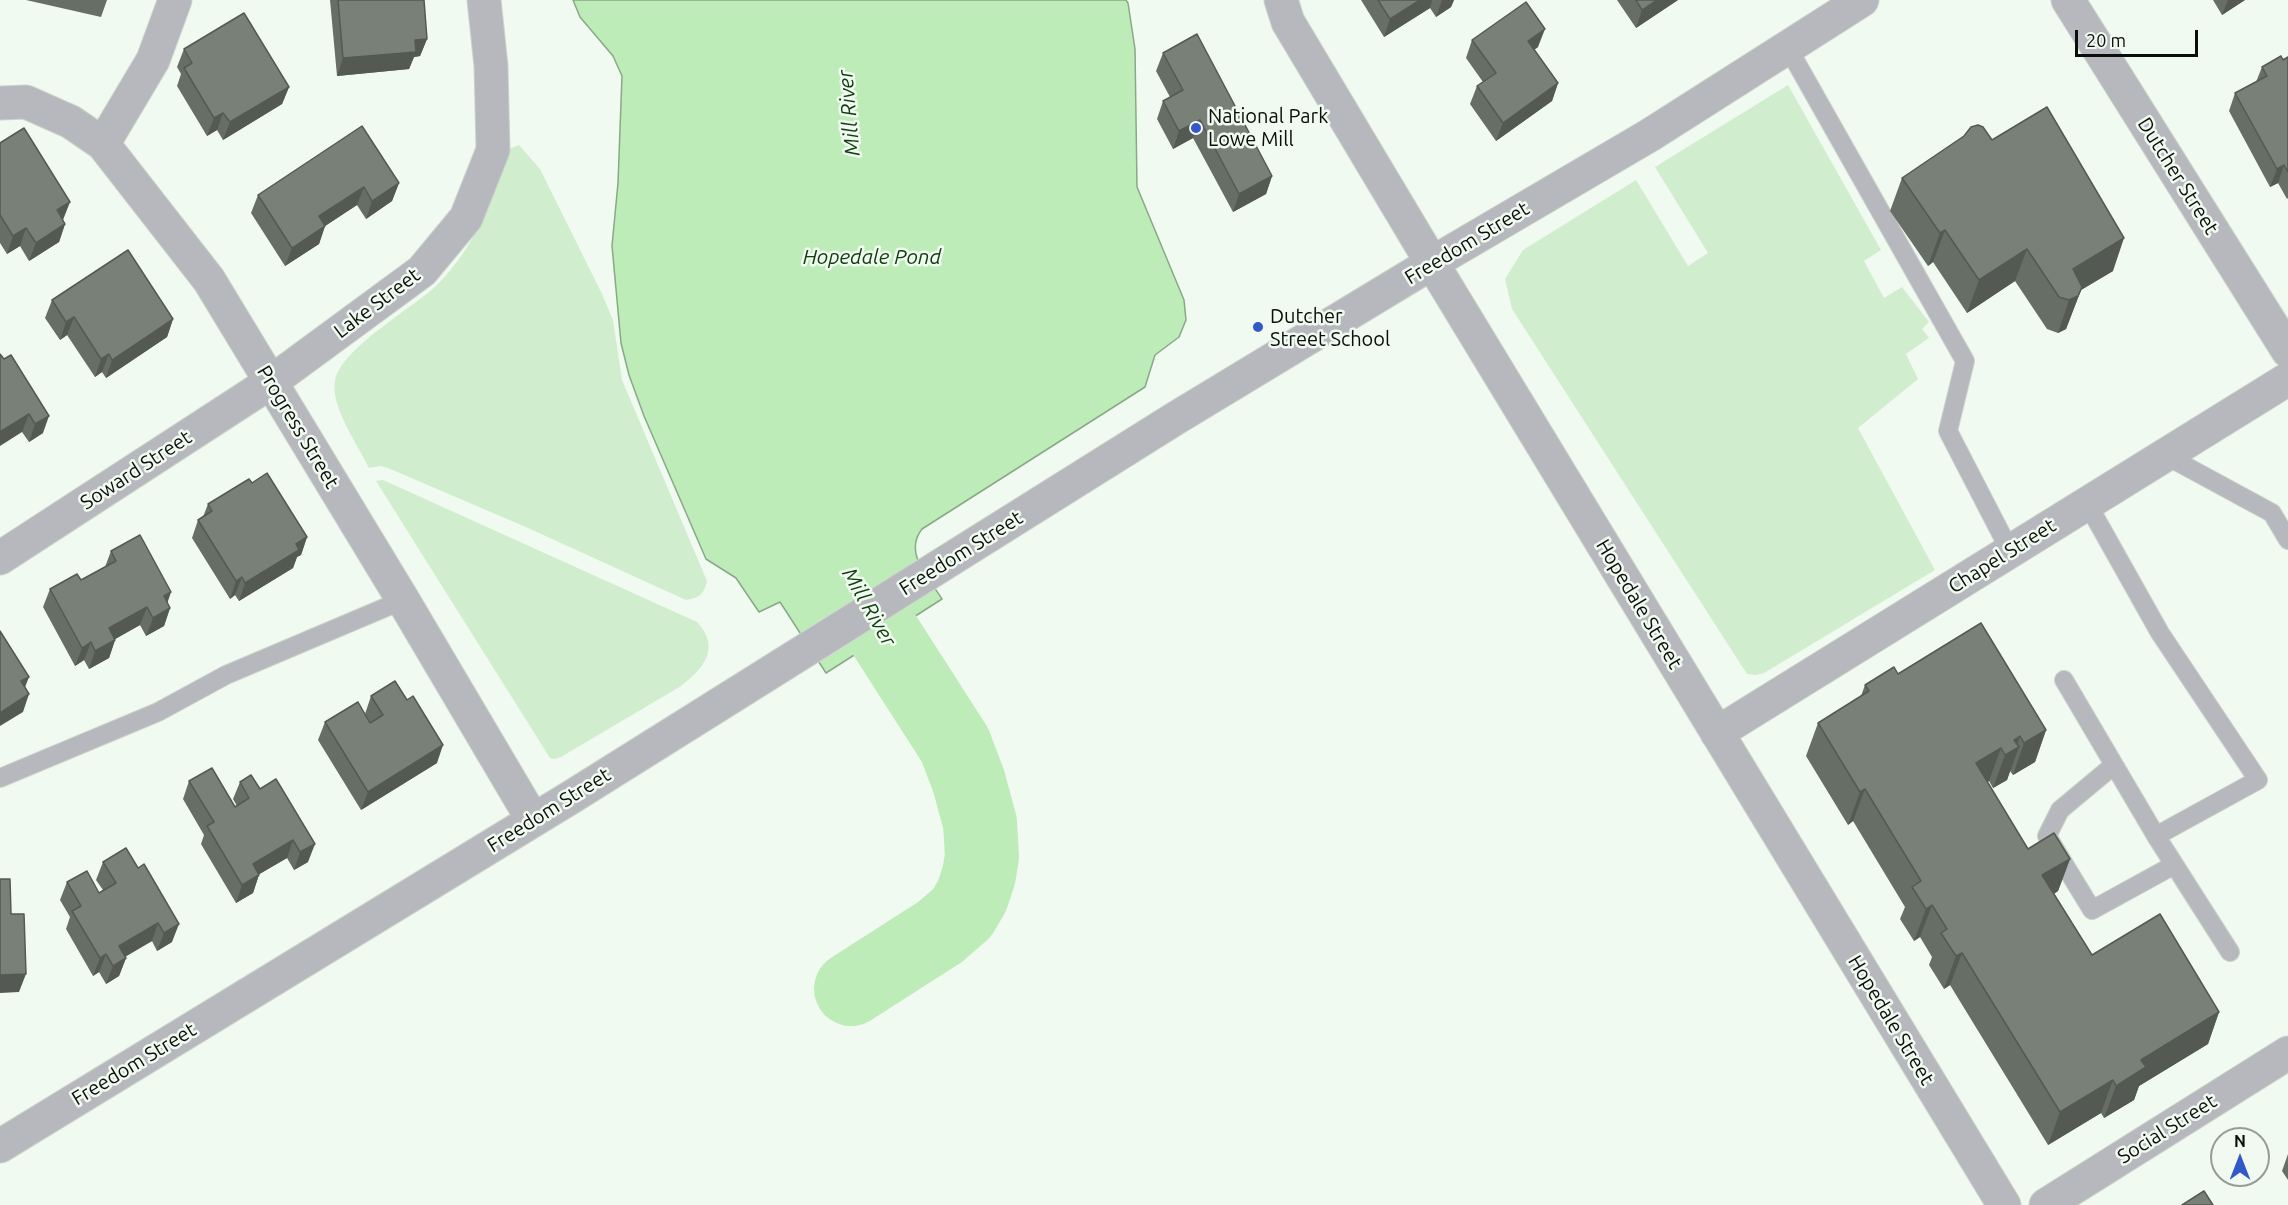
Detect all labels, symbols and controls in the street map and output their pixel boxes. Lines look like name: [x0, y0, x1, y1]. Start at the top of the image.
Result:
scale bar: [2078, 18, 2201, 56]
text: 20 m: [2086, 30, 2126, 50]
water label: Mill River: [833, 69, 865, 157]
place label: National Park Lowe Mill: [1208, 104, 1328, 151]
street label: Dutcher Street: [2133, 113, 2223, 239]
marker: National Park Lowe Mill: [1189, 121, 1203, 135]
street label: Freedom Street: [1400, 196, 1534, 290]
water label: Hopedale Pond: [803, 244, 941, 270]
street label: Lake Street: [329, 263, 425, 343]
place label: Dutcher Street School: [1270, 304, 1390, 351]
marker: Dutcher Street School: [1251, 320, 1265, 334]
street label: Progress Street: [252, 361, 344, 493]
street label: Soward Street: [76, 425, 196, 515]
street label: Freedom Street: [895, 505, 1027, 601]
street label: Chapel Street: [1944, 513, 2060, 599]
street label: Hopedale Street: [1591, 535, 1687, 673]
water label: Mill River: [837, 563, 901, 651]
street label: Freedom Street: [483, 762, 615, 858]
street label: Hopedale Street: [1843, 951, 1939, 1089]
street label: Freedom Street: [67, 1017, 201, 1111]
street label: Social Street: [2113, 1089, 2221, 1169]
north arrow: [2210, 1127, 2270, 1187]
text: N: [2234, 1132, 2246, 1150]

